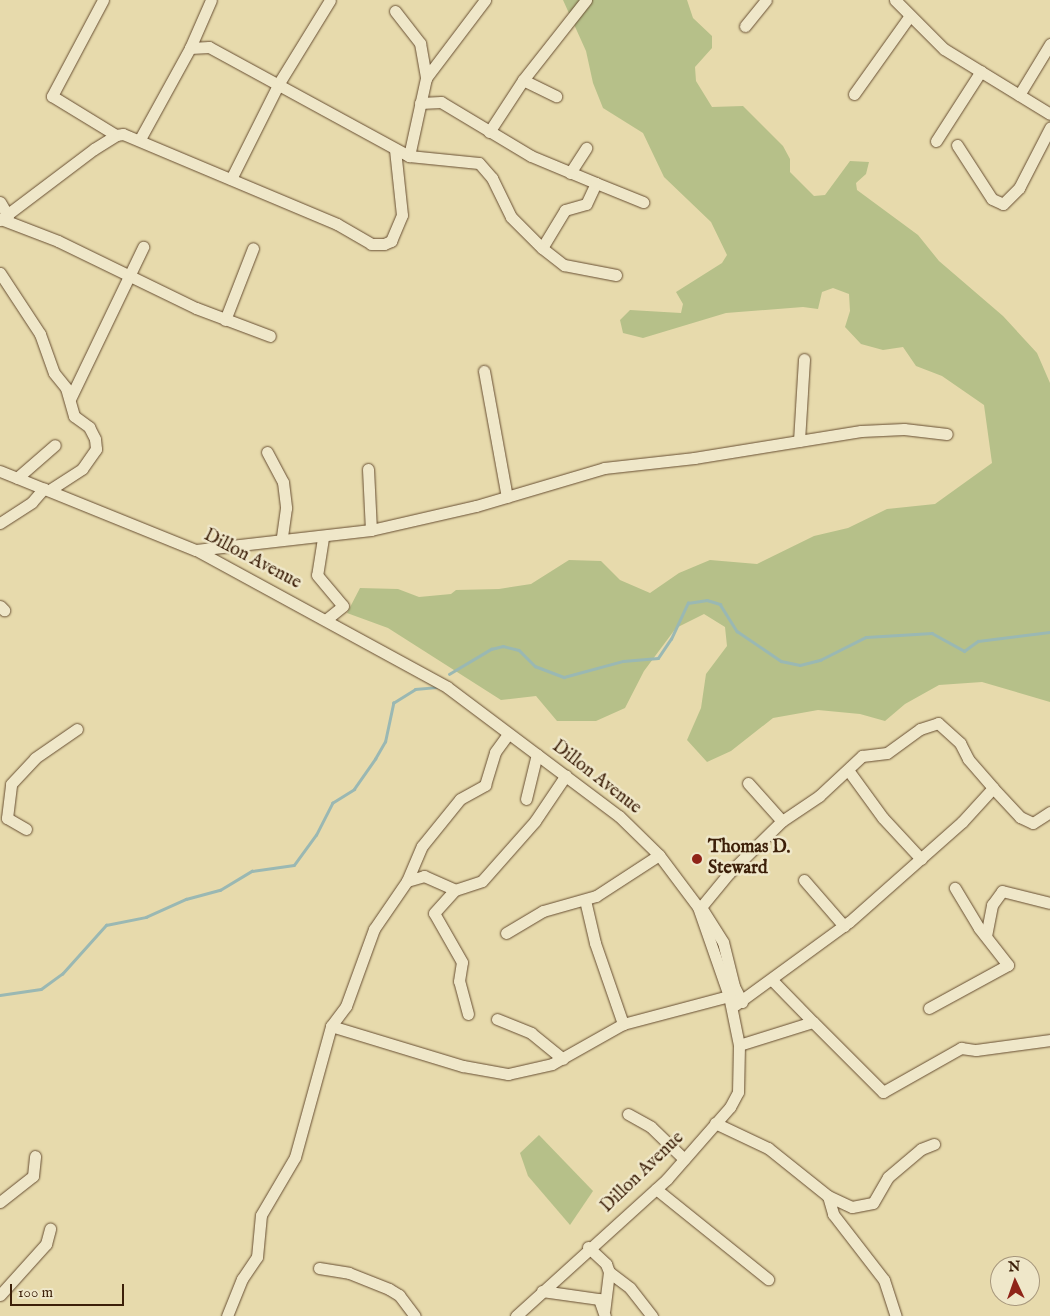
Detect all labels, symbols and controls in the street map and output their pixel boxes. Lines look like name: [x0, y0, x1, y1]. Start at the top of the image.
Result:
street label: Dillon Avenue: [200, 525, 304, 595]
street label: Dillon Avenue: [547, 736, 645, 820]
place label: Thomas D. Steward: [708, 838, 790, 881]
marker: Thomas D. Steward: [690, 852, 704, 866]
street label: Dillon Avenue: [597, 1128, 689, 1218]
north arrow: [990, 1256, 1040, 1306]
text: N: [1008, 1258, 1021, 1276]
scale bar: [12, 1274, 126, 1306]
text: 100 m: [18, 1283, 53, 1302]

